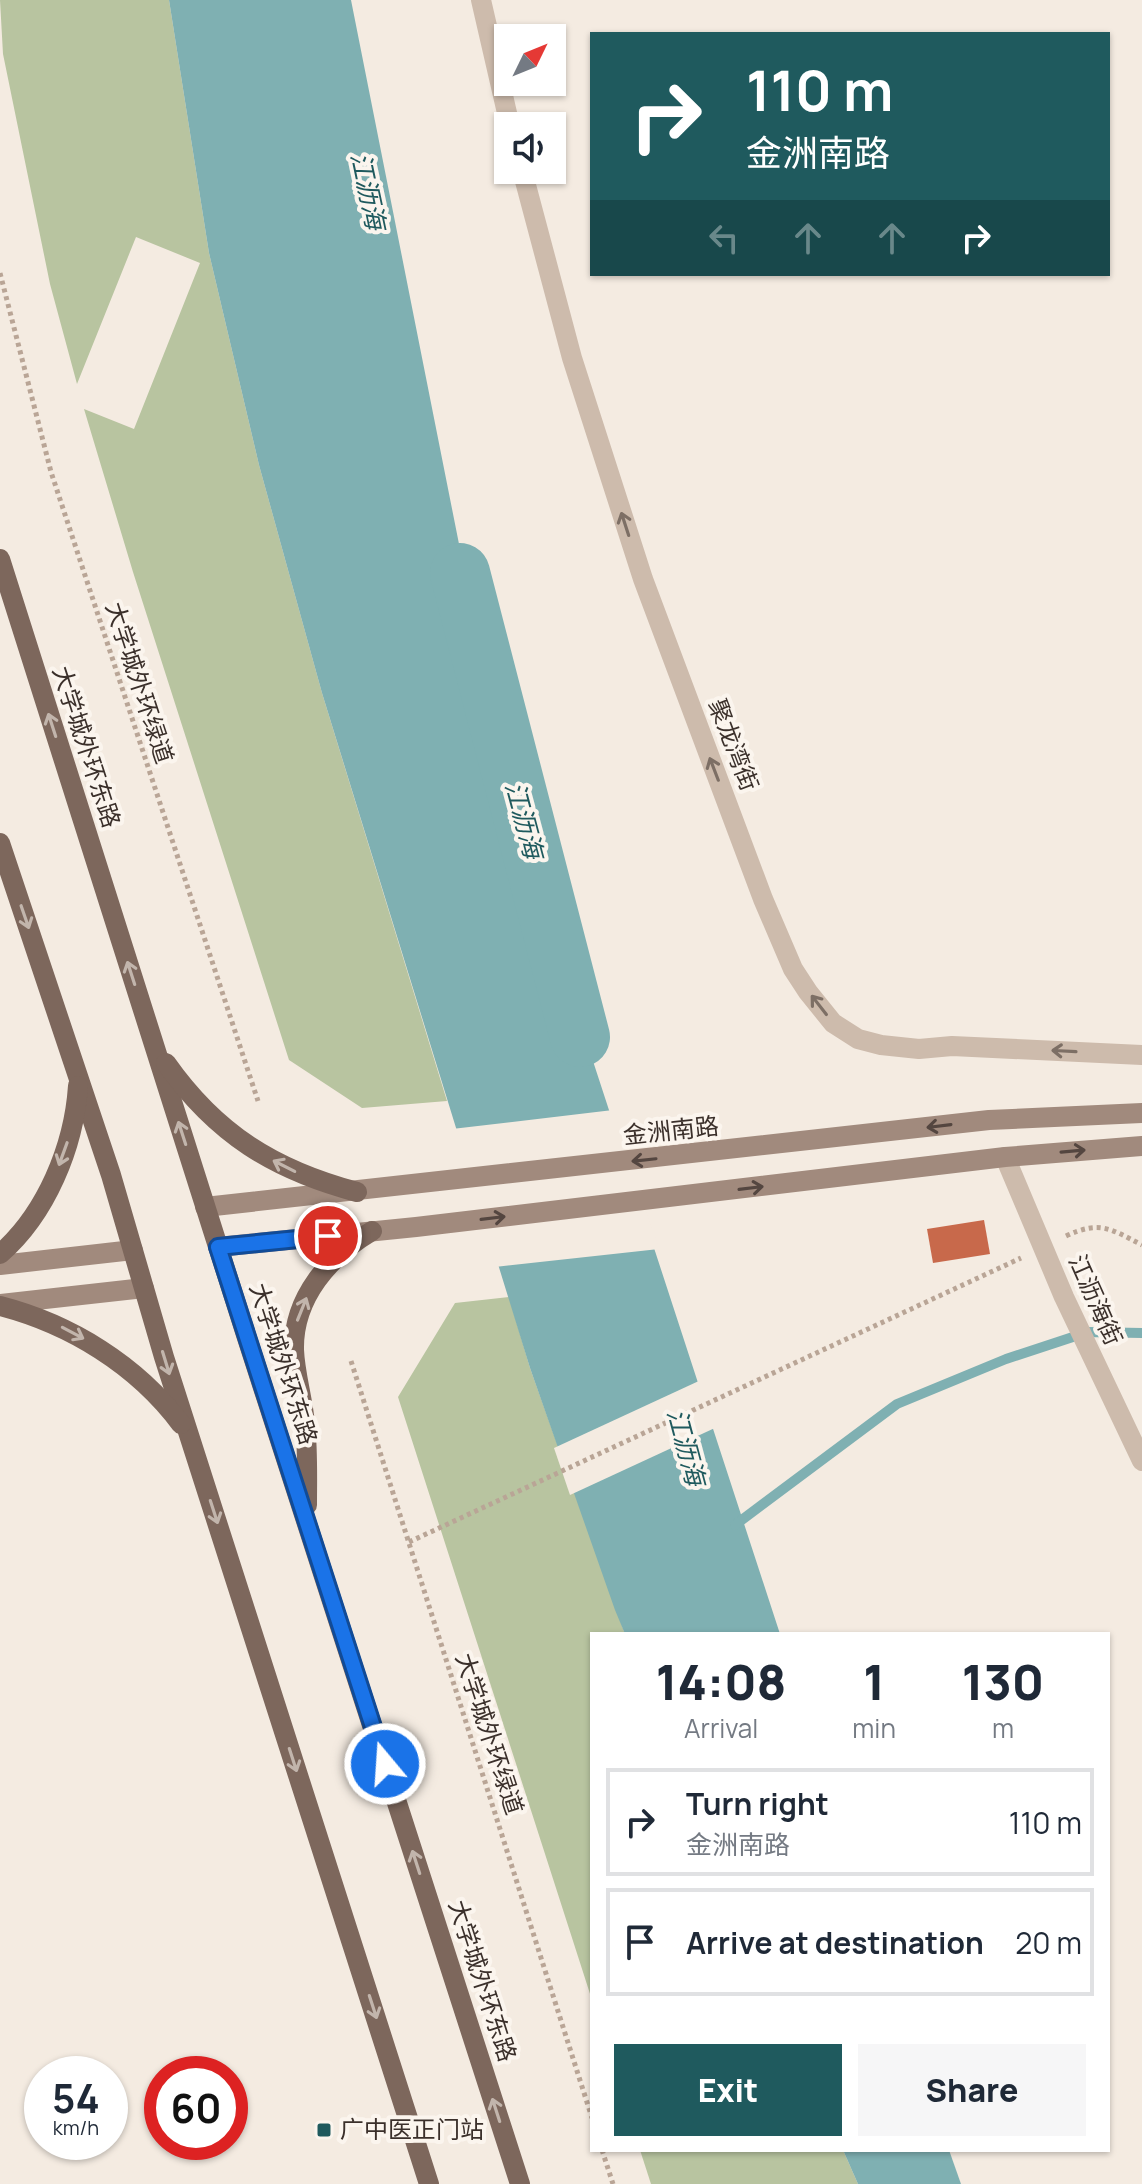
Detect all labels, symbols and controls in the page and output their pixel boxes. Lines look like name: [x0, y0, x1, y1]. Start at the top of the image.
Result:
north arrow: [494, 24, 566, 96]
map controls: [494, 24, 566, 184]
text: 110 m: [746, 51, 893, 128]
icon: right: [614, 64, 718, 168]
button: sound: [494, 112, 566, 184]
text: 金洲南路: [746, 128, 890, 177]
water label: 江沥海: [343, 149, 396, 237]
icon: left: [702, 216, 746, 260]
icon: ahead: [786, 216, 830, 260]
icon: ahead: [870, 216, 914, 260]
icon: right: [954, 216, 998, 260]
one-way arrow: [617, 512, 632, 537]
street label: 大学城外环绿道: [99, 598, 182, 768]
street label: 大学城外环东路: [46, 662, 129, 832]
street label: 聚龙湾街: [702, 694, 767, 795]
one-way arrow: [44, 713, 59, 738]
one-way arrow: [706, 757, 720, 781]
water label: 江沥海: [497, 777, 553, 866]
one-way arrow: [18, 905, 33, 930]
one-way arrow: [123, 961, 137, 986]
one-way arrow: [810, 995, 827, 1016]
one-way arrow: [1051, 1043, 1078, 1058]
street label: 金洲南路: [621, 1108, 720, 1151]
one-way arrow: [926, 1119, 953, 1134]
one-way arrow: [173, 1121, 188, 1146]
one-way arrow: [55, 1141, 69, 1166]
one-way arrow: [1059, 1144, 1086, 1159]
one-way arrow: [631, 1152, 658, 1167]
one-way arrow: [272, 1158, 296, 1174]
one-way arrow: [737, 1181, 764, 1196]
pin: [294, 1202, 362, 1270]
one-way arrow: [480, 1210, 505, 1225]
icon: arrive: [306, 1214, 350, 1258]
street label: 江沥海街: [1062, 1249, 1131, 1350]
street label: 大学城外环东路: [243, 1279, 326, 1449]
one-way arrow: [296, 1297, 310, 1322]
one-way arrow: [60, 1326, 84, 1342]
one-way arrow: [160, 1350, 175, 1375]
water label: 江沥海: [659, 1404, 715, 1493]
one-way arrow: [208, 1499, 222, 1524]
street label: 大学城外环绿道: [449, 1649, 532, 1819]
text: 14:08: [656, 1649, 787, 1714]
text: 1: [863, 1649, 885, 1714]
text: 130: [962, 1649, 1044, 1714]
text: Arrival: [684, 1710, 758, 1746]
text: min: [852, 1710, 896, 1746]
text: m: [992, 1710, 1014, 1746]
position arrow: [343, 1722, 427, 1806]
one-way arrow: [287, 1747, 302, 1772]
text: Turn right: [686, 1783, 829, 1824]
icon: right: [618, 1800, 662, 1844]
text: 110 m: [1009, 1802, 1082, 1843]
text: 金洲南路: [686, 1826, 790, 1862]
one-way arrow: [408, 1850, 423, 1875]
street label: 大学城外环东路: [442, 1896, 525, 2066]
icon: arrive: [618, 1920, 662, 1964]
text: Arrive at destination: [686, 1922, 984, 1963]
text: 20 m: [1015, 1922, 1082, 1963]
one-way arrow: [366, 1995, 381, 2020]
button: Exit: [614, 2044, 842, 2136]
button: Share: [858, 2044, 1086, 2136]
speed limit sign: 60: [144, 2056, 248, 2160]
text: 54: [52, 2070, 100, 2125]
one-way arrow: [488, 2097, 503, 2122]
place label: 广中医正门站: [340, 2112, 484, 2145]
text: km/h: [53, 2114, 99, 2141]
marker: 广中医正门站: [315, 2121, 333, 2139]

